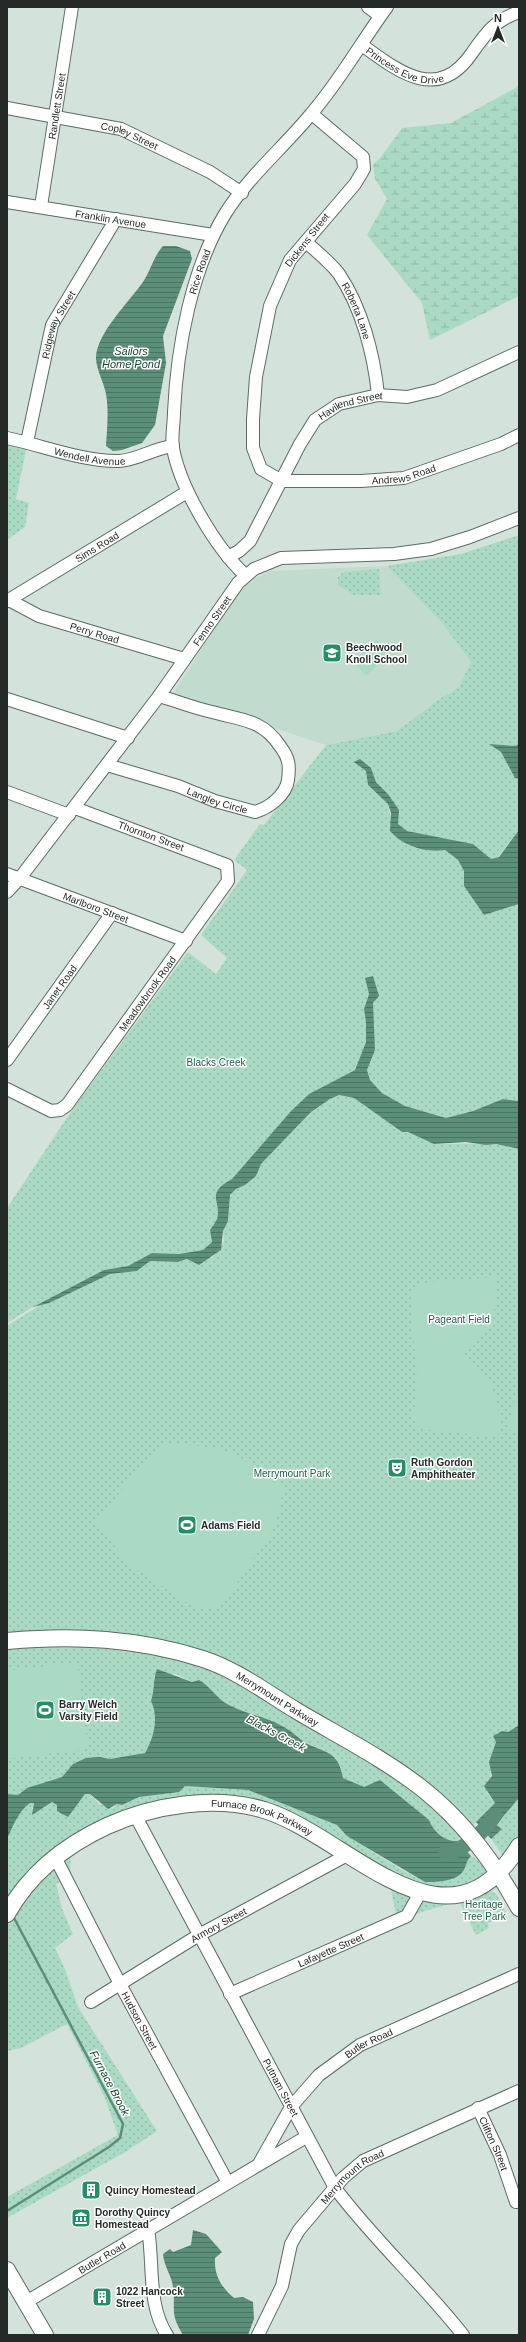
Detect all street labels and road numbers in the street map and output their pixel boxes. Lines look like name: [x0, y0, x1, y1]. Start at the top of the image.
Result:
street label: Princess Eve Drive: [364, 45, 445, 85]
street label: Randlett Street: [46, 72, 67, 140]
street label: Copley Street: [100, 120, 160, 152]
street label: Franklin Avenue: [74, 208, 147, 230]
street label: Dickens Street: [283, 211, 331, 269]
street label: Rice Road: [187, 247, 212, 295]
street label: Roberta Lane: [340, 280, 373, 341]
street label: Ridgeway Street: [39, 289, 77, 360]
street label: Havilend Street: [316, 389, 383, 422]
street label: Wendell Avenue: [53, 445, 126, 467]
street label: Andrews Road: [371, 462, 437, 486]
street label: Sims Road: [73, 529, 121, 564]
street label: Fenno Street: [191, 594, 233, 648]
street label: Perry Road: [69, 620, 120, 645]
street label: Langley Circle: [185, 785, 249, 815]
street label: Thornton Street: [116, 819, 186, 853]
street label: Marlboro Street: [62, 890, 130, 925]
street label: Meadowbrook Road: [116, 954, 178, 1033]
street label: Janet Road: [40, 963, 79, 1011]
street label: Merrymount Parkway: [235, 1669, 321, 1728]
street label: Furnace Brook Parkway: [211, 1797, 315, 1837]
street label: Armory Street: [188, 1905, 248, 1944]
street label: Lafayette Street: [296, 1930, 365, 1969]
street label: Hudson Street: [120, 1990, 160, 2051]
street label: Butler Road: [342, 2026, 394, 2060]
street label: Putnam Street: [261, 2057, 301, 2118]
street label: Clifton Street: [477, 2115, 510, 2172]
street label: Merrymount Road: [318, 2147, 385, 2206]
street label: Butler Road: [76, 2239, 127, 2275]

